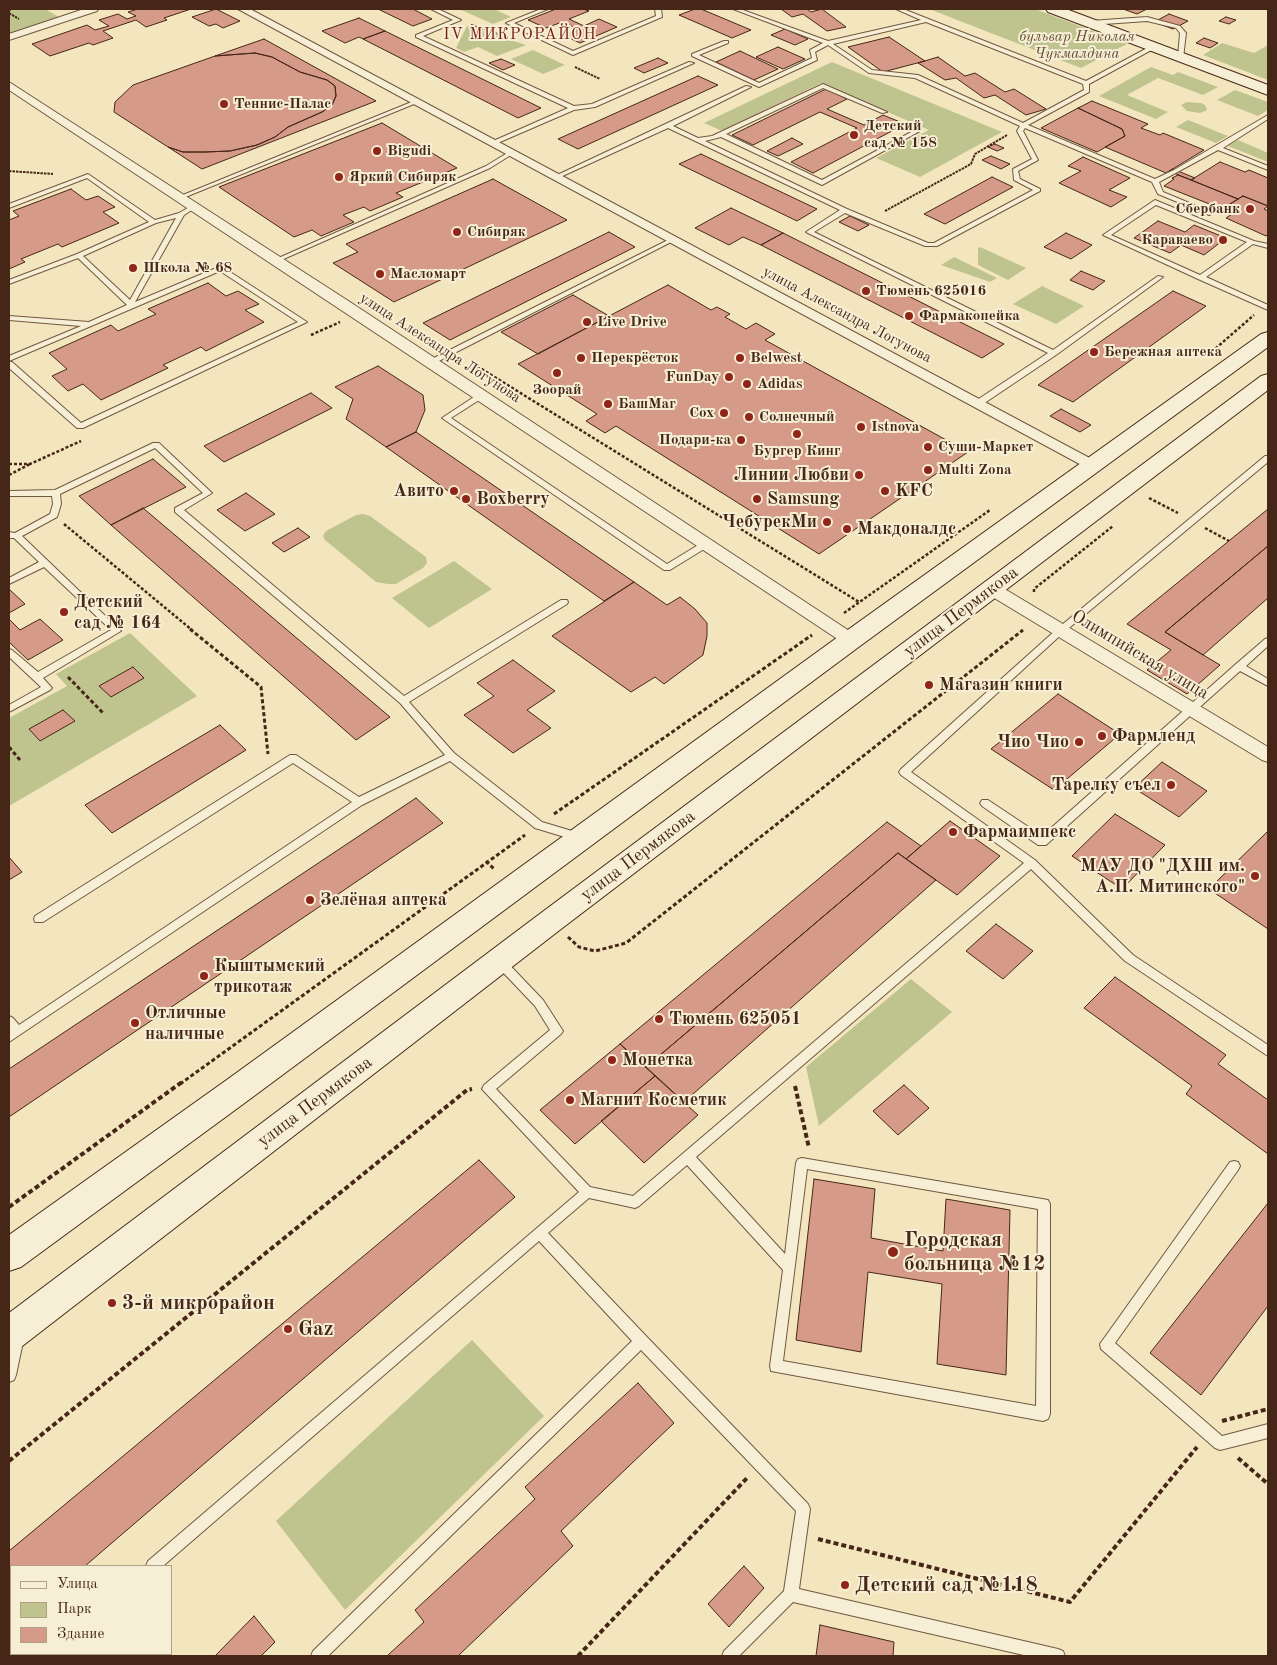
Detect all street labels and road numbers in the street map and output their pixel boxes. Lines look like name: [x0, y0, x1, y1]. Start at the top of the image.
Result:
street label: улица Александра Логунова: [759, 263, 935, 367]
street label: улица Александра Логунова: [356, 289, 524, 407]
street label: улица Пермякова: [899, 562, 1023, 662]
street label: Олимпийская улица: [1067, 605, 1213, 705]
street label: улица Пермякова: [576, 806, 700, 906]
street label: улица Пермякова: [253, 1052, 377, 1152]

